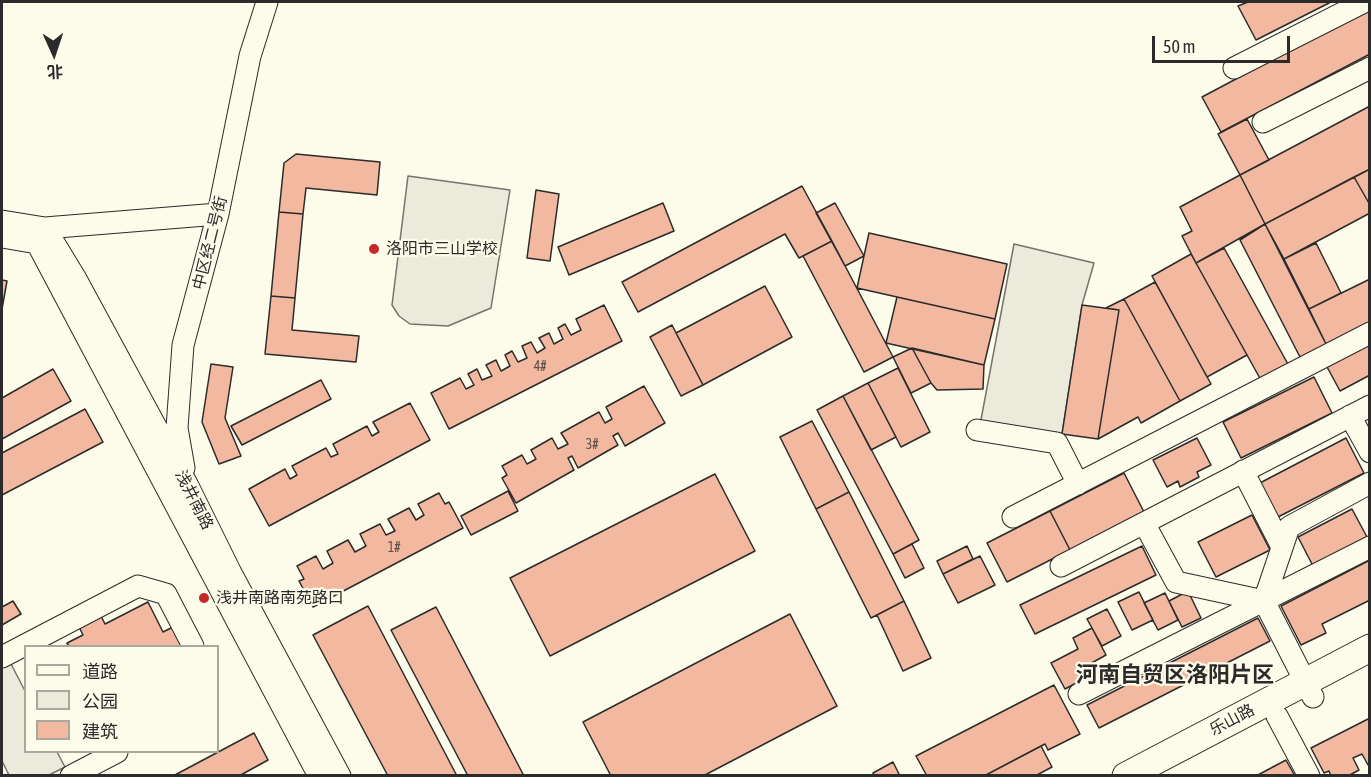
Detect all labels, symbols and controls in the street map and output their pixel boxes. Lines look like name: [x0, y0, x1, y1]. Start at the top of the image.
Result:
north arrow: [24, 24, 84, 84]
scale bar: [1155, 24, 1293, 62]
text: 50 m: [1163, 36, 1195, 57]
text: 北: [46, 63, 63, 81]
street label: 中区经二号街: [189, 194, 231, 292]
place label: 洛阳市三山学校: [386, 239, 498, 259]
marker: 洛阳市三山学校: [367, 242, 381, 256]
house number: 4#: [534, 359, 546, 375]
house number: 3#: [586, 437, 598, 453]
street label: 浅井南路: [171, 467, 217, 533]
house number: 1#: [388, 540, 400, 556]
place label: 浅井南路南苑路口: [216, 588, 344, 608]
marker: 浅井南路南苑路口: [197, 591, 211, 605]
legend: [24, 645, 219, 753]
text: 道路: [82, 661, 118, 682]
district label: 河南自贸区洛阳片区: [1076, 662, 1274, 688]
text: 公园: [82, 691, 118, 712]
street label: 乐山路: [1206, 700, 1258, 740]
text: 建筑: [82, 721, 118, 742]

